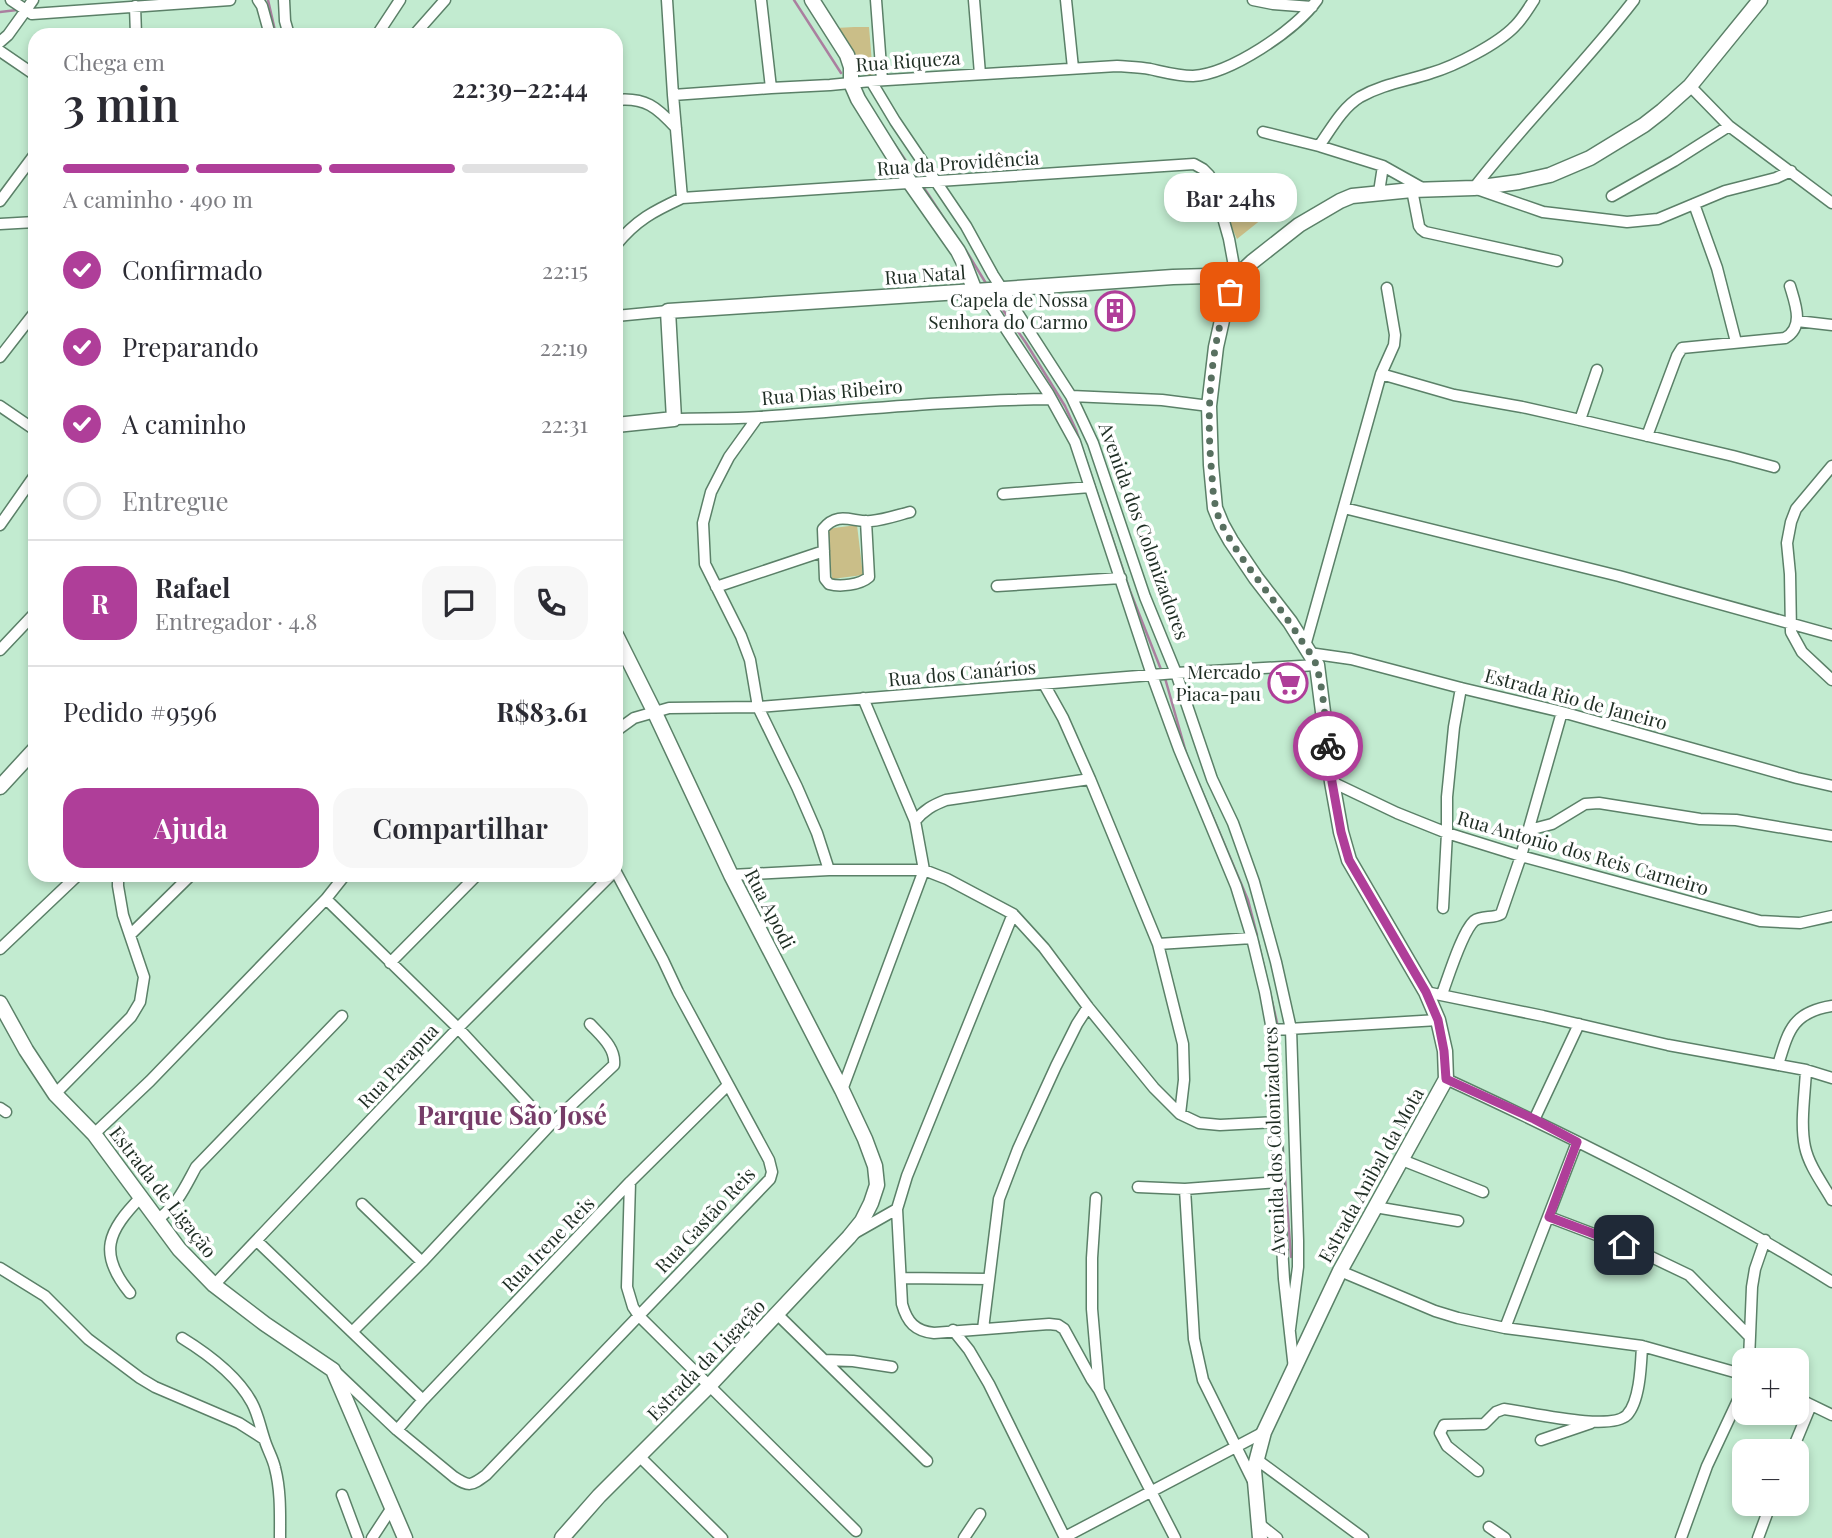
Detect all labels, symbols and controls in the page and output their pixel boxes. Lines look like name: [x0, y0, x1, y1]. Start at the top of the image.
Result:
street label: Rua Riqueza: [855, 43, 962, 77]
text: Chega em: [63, 46, 165, 77]
text: 22:39–22:44: [452, 70, 588, 105]
text: 3 min: [63, 72, 179, 134]
street label: Rua da Providência: [876, 143, 1041, 181]
callout: Bar 24hs: [1164, 173, 1296, 222]
text: Bar 24hs: [1185, 182, 1276, 213]
text: A caminho · 490 m: [63, 183, 253, 214]
icon: check: [63, 251, 101, 289]
text: Confirmado: [122, 252, 263, 287]
text: 22:15: [542, 254, 588, 285]
street label: Rua Natal: [883, 258, 967, 290]
pin: [1200, 262, 1260, 322]
icon: bag: [1211, 273, 1249, 311]
place label: Capela de Nossa Senhora do Carmo: [928, 286, 1089, 334]
building icon: Capela de Nossa Senhora do Carmo: [1094, 290, 1136, 332]
icon: check: [63, 328, 101, 366]
text: Preparando: [122, 329, 259, 364]
text: 22:19: [540, 331, 588, 362]
street label: Rua Dias Ribeiro: [760, 372, 904, 410]
icon: check: [63, 405, 101, 443]
text: A caminho: [122, 406, 246, 441]
text: 22:31: [541, 408, 588, 439]
street label: Avenida dos Colonizadores: [1093, 418, 1196, 643]
text: Entregue: [122, 483, 229, 518]
button: chat: [422, 566, 496, 640]
button: phone: [514, 566, 588, 640]
text: Rafael: [155, 570, 230, 605]
text: R: [91, 586, 109, 621]
text: Entregador · 4.8: [155, 605, 318, 636]
street label: Rua dos Canários: [887, 653, 1037, 691]
place label: Mercado Piaca-pau: [1175, 658, 1261, 706]
street label: Estrada Rio de Janeiro: [1482, 661, 1671, 735]
supermarket icon: Mercado Piaca-pau: [1267, 662, 1309, 704]
text: Pedido #9596: [63, 694, 217, 729]
text: R$83.61: [497, 694, 588, 729]
courier: [1293, 711, 1363, 781]
icon: bike: [1309, 727, 1347, 765]
button: Ajuda: [63, 788, 319, 868]
button: Compartilhar: [333, 788, 588, 868]
street label: Rua Antonio dos Reis Carneiro: [1454, 804, 1712, 900]
street label: Rua Apodi: [740, 864, 802, 953]
street label: Rua Parapua: [351, 1017, 444, 1113]
street label: Avenida dos Colonizadores: [1256, 1026, 1290, 1257]
street label: Estrada Anibal da Mota: [1311, 1082, 1429, 1267]
district label: Parque São José: [417, 1097, 607, 1132]
street label: Estrada de Ligação: [104, 1120, 223, 1263]
street label: Rua Gastão Reis: [648, 1161, 760, 1278]
street label: Rua Irene Reis: [495, 1190, 599, 1297]
pin: [1594, 1215, 1654, 1275]
icon: home: [1605, 1226, 1643, 1264]
street label: Estrada da Ligação: [640, 1293, 770, 1426]
map controls: [1732, 1348, 1809, 1516]
button: +: [1732, 1348, 1809, 1425]
button: −: [1732, 1439, 1809, 1516]

